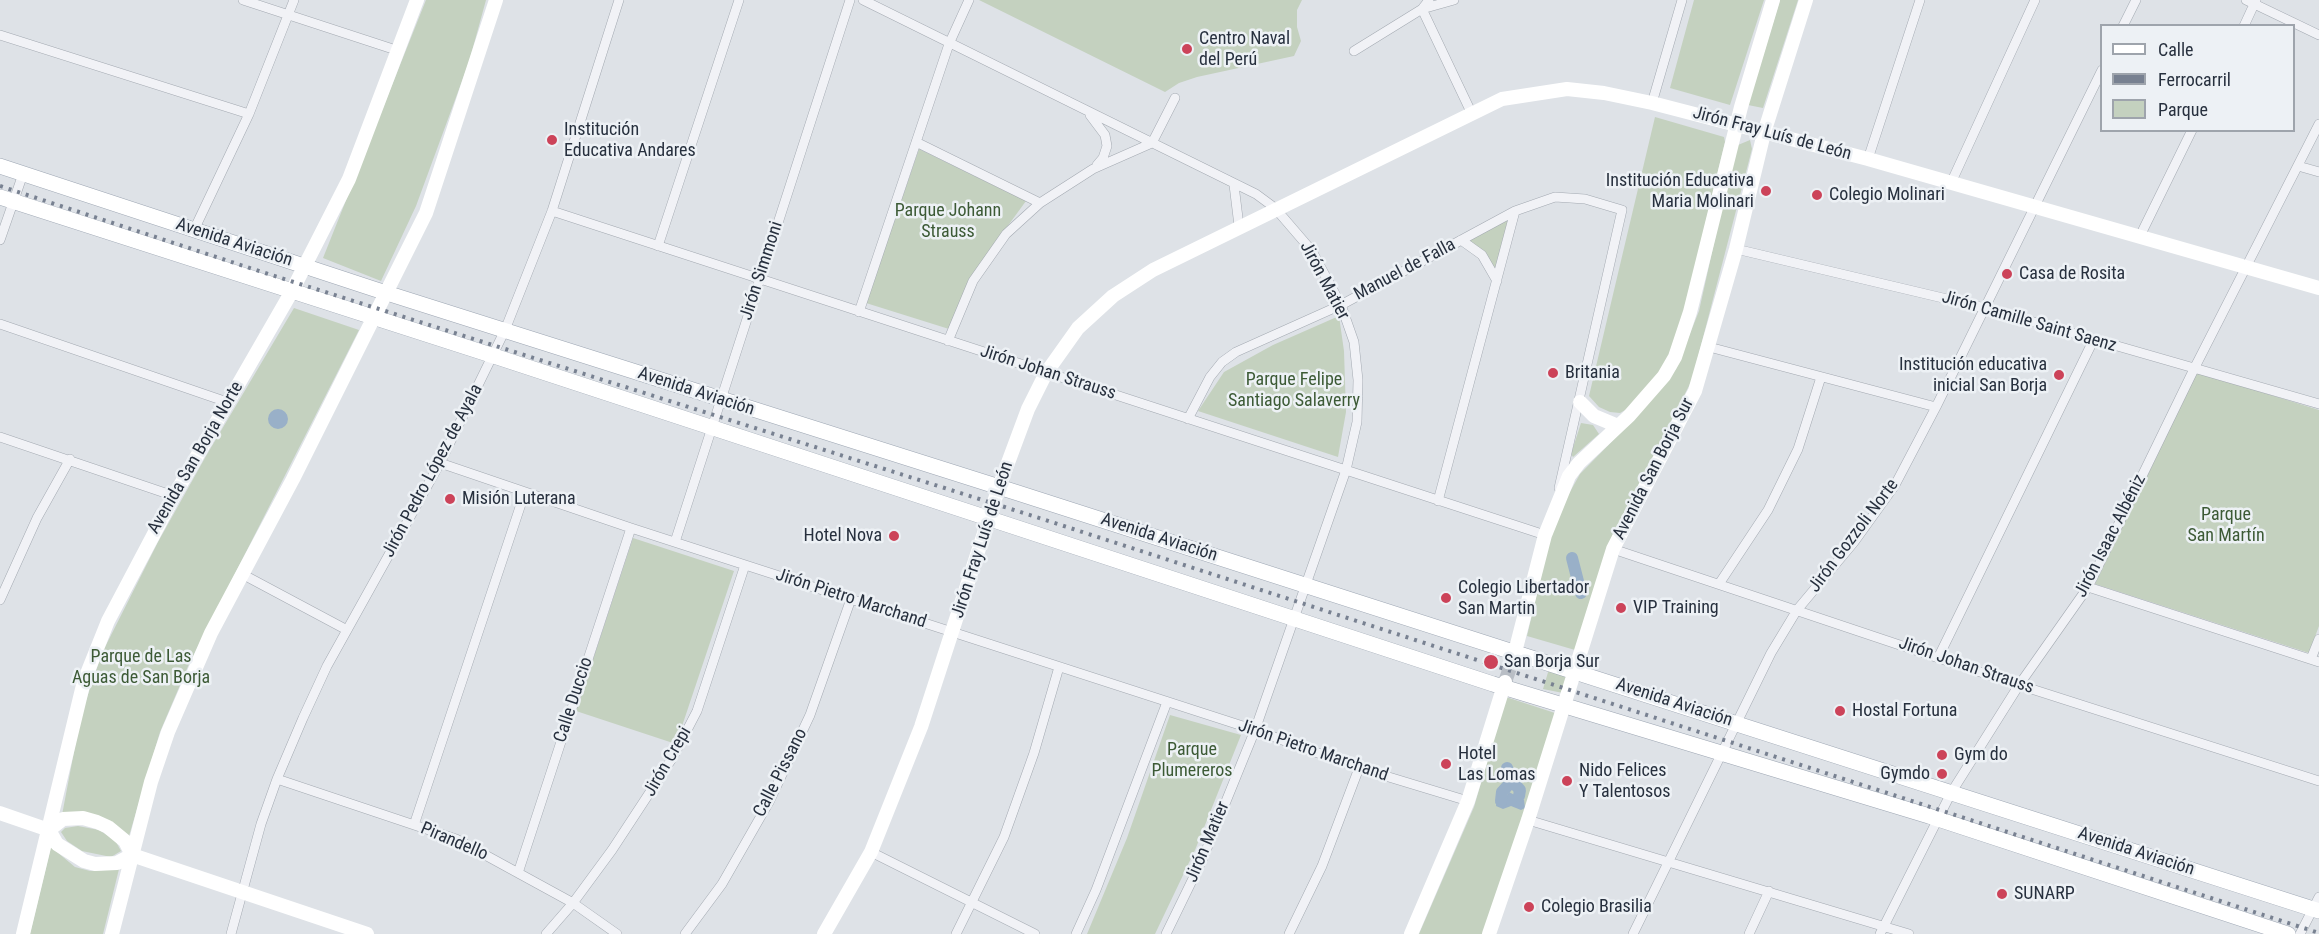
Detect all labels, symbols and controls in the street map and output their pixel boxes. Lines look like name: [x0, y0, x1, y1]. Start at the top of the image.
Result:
legend: [2100, 24, 2295, 132]
place label: Centro Naval del Perú: [1199, 28, 1290, 70]
text: Calle: [2158, 39, 2194, 60]
marker: Centro Naval del Perú: [1180, 42, 1194, 56]
text: Ferrocarril: [2158, 69, 2231, 90]
text: Parque: [2158, 99, 2208, 120]
street label: Jirón Fray Luís de León: [1690, 102, 1854, 166]
place label: Institución Educativa Andares: [564, 119, 696, 162]
marker: Institución Educativa Andares: [545, 133, 559, 147]
place label: Institución Educativa Maria Molinari: [1606, 170, 1754, 213]
marker: Institución Educativa Maria Molinari: [1759, 184, 1773, 198]
place label: Colegio Molinari: [1829, 184, 1945, 206]
marker: Colegio Molinari: [1810, 188, 1824, 202]
park label: Parque Johann Strauss: [895, 200, 1001, 242]
street label: Avenida Aviación: [173, 214, 295, 272]
street label: Jirón Simmoni: [736, 219, 788, 323]
street label: Manuel de Falla: [1351, 234, 1459, 306]
street label: Jirón Matier: [1294, 238, 1354, 324]
place label: Casa de Rosita: [2019, 263, 2125, 285]
marker: Casa de Rosita: [2000, 267, 2014, 281]
street label: Jirón Camille Saint Saenz: [1939, 287, 2119, 357]
street label: Jirón Johan Strauss: [977, 341, 1119, 405]
place label: Institución educativa inicial San Borja: [1899, 354, 2047, 397]
place label: Britania: [1565, 362, 1620, 384]
street label: Avenida Aviación: [635, 363, 757, 421]
marker: Britania: [1546, 366, 1560, 380]
marker: Institución educativa inicial San Borja: [2052, 368, 2066, 382]
park label: Parque Felipe Santiago Salaverry: [1228, 369, 1360, 412]
street label: Avenida San Borja Norte: [144, 378, 248, 538]
street label: Jirón Pedro López de Ayala: [378, 381, 488, 561]
street label: Avenida San Borja Sur: [1609, 395, 1699, 543]
street label: Jirón Fray Luís de León: [947, 459, 1019, 621]
street label: Jirón Isaac Albéniz: [2071, 471, 2151, 601]
street label: Jirón Gozzoli Norte: [1804, 475, 1904, 597]
place label: Misión Luterana: [462, 488, 576, 510]
marker: Misión Luterana: [443, 492, 457, 506]
park label: Parque San Martín: [2187, 504, 2265, 546]
street label: Avenida Aviación: [1098, 509, 1220, 567]
place label: Hotel Nova: [804, 525, 882, 547]
marker: Hotel Nova: [887, 529, 901, 543]
street label: Jirón Pietro Marchand: [773, 564, 929, 634]
place label: Colegio Libertador San Martin: [1458, 577, 1589, 620]
marker: Colegio Libertador San Martin: [1439, 591, 1453, 605]
place label: VIP Training: [1633, 597, 1719, 619]
marker: VIP Training: [1614, 601, 1628, 615]
street label: Jirón Johan Strauss: [1896, 633, 2036, 699]
park label: Parque de Las Aguas de San Borja: [72, 646, 210, 688]
place label: San Borja Sur: [1504, 651, 1599, 673]
marker: San Borja Sur: [1482, 653, 1500, 671]
street label: Calle Duccio: [550, 655, 598, 745]
street label: Avenida Aviación: [1613, 674, 1735, 732]
place label: Hostal Fortuna: [1852, 700, 1957, 722]
marker: Hostal Fortuna: [1833, 704, 1847, 718]
street label: Jirón Pietro Marchand: [1235, 715, 1391, 787]
street label: Jirón Crepi: [639, 723, 697, 801]
street label: Calle Pissano: [749, 725, 813, 821]
park label: Parque Plumereros: [1151, 739, 1233, 782]
place label: Hotel Las Lomas: [1458, 743, 1536, 786]
place label: Gym do: [1954, 744, 2008, 766]
marker: Gym do: [1935, 748, 1949, 762]
marker: Hotel Las Lomas: [1439, 757, 1453, 771]
place label: Nido Felices Y Talentosos: [1579, 760, 1671, 802]
place label: Gymdo: [1880, 763, 1930, 785]
marker: Gymdo: [1935, 767, 1949, 781]
marker: Nido Felices Y Talentosos: [1560, 774, 1574, 788]
street label: Jirón Matier: [1181, 798, 1235, 886]
street label: Pirandello: [417, 818, 491, 866]
street label: Avenida Aviación: [2075, 823, 2197, 881]
place label: SUNARP: [2014, 883, 2075, 905]
marker: SUNARP: [1995, 887, 2009, 901]
place label: Colegio Brasilia: [1541, 896, 1652, 918]
marker: Colegio Brasilia: [1522, 900, 1536, 914]

